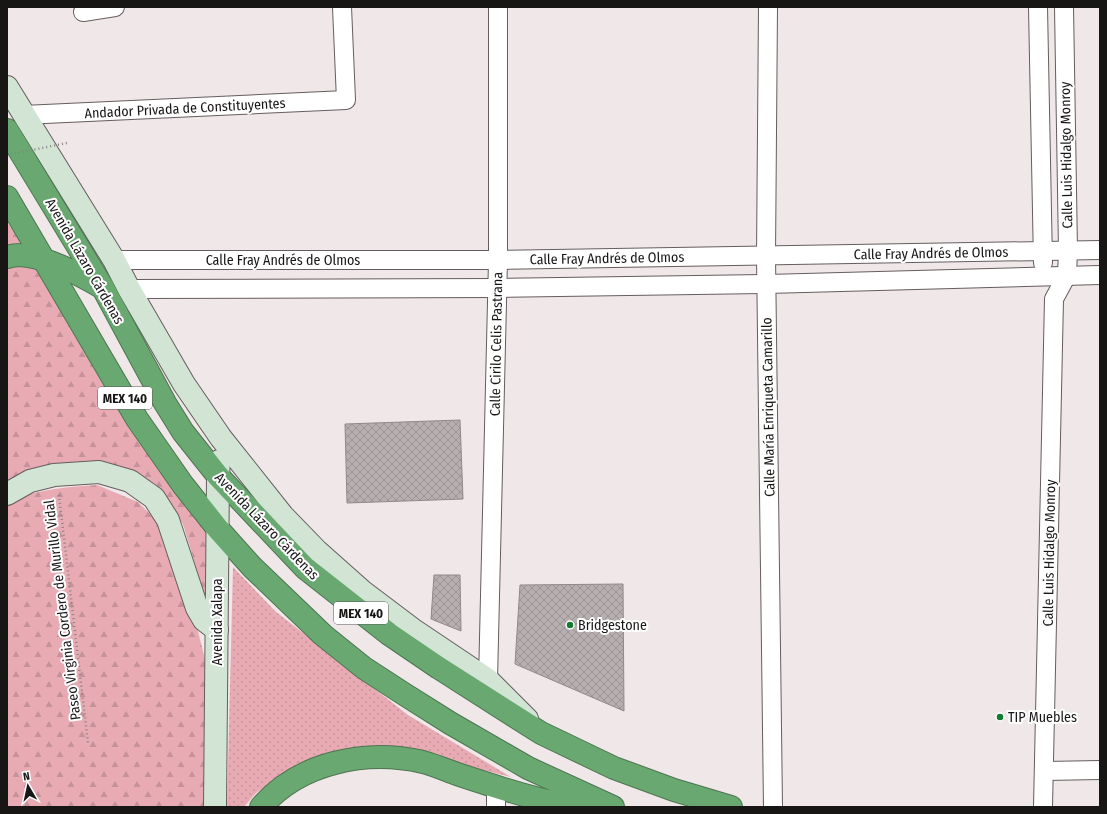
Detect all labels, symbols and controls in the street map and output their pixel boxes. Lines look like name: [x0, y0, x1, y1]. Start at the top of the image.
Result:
street label: Calle Luis Hidalgo Monroy: [1057, 81, 1076, 229]
street label: Andador Privada de Constituyentes: [84, 95, 286, 122]
street label: Avenida Lázaro Cárdenas: [42, 195, 127, 327]
street label: Calle Fray Andrés de Olmos: [854, 244, 1009, 263]
street label: Calle Fray Andrés de Olmos: [530, 249, 685, 268]
street label: Calle Fray Andrés de Olmos: [206, 252, 360, 269]
street label: Calle Cirilo Celis Pastrana: [487, 272, 506, 416]
street label: Calle María Enriqueta Camarillo: [758, 317, 779, 497]
road number: MEX 140: [98, 387, 152, 409]
street label: Avenida Lázaro Cárdenas: [211, 469, 322, 583]
street label: Calle Luis Hidalgo Monroy: [1040, 479, 1059, 627]
street label: Paseo Virginia Cordero de Murillo Vidal: [41, 499, 84, 721]
street label: Avenida Xalapa: [209, 578, 226, 666]
road number: MEX 140: [334, 602, 388, 624]
place label: Bridgestone: [578, 617, 647, 634]
marker: Bridgestone: [565, 620, 575, 630]
place label: TIP Muebles: [1008, 709, 1077, 726]
marker: TIP Muebles: [995, 712, 1005, 722]
north arrow: [8, 766, 48, 806]
text: N: [22, 770, 31, 784]

